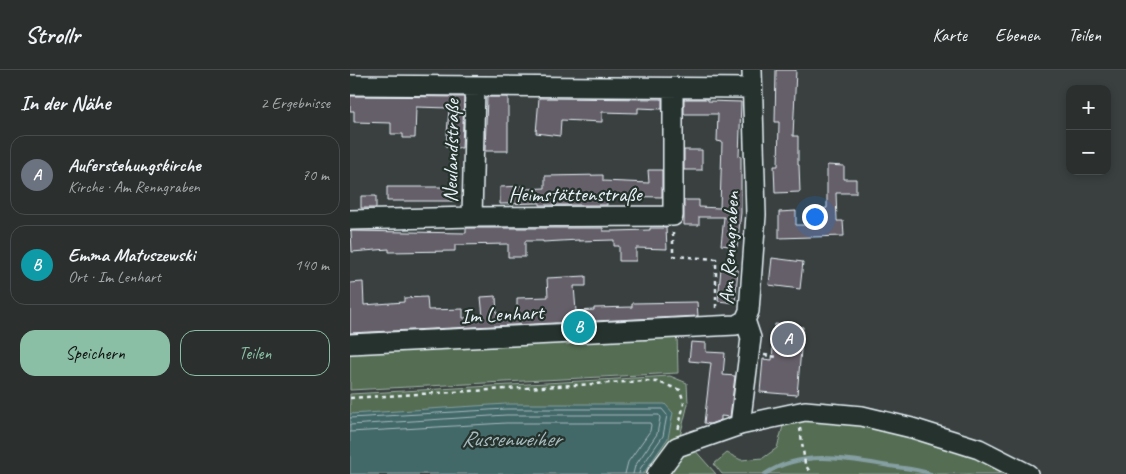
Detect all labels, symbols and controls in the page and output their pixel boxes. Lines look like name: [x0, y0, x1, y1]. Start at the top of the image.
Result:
text: Strollr: [25, 20, 80, 50]
text: Karte: [932, 24, 967, 46]
text: Ebenen: [995, 24, 1040, 46]
text: Teilen: [1068, 24, 1101, 46]
map controls: [1066, 85, 1111, 175]
button: +: [1066, 85, 1111, 130]
text: In der Nähe: [20, 90, 110, 116]
text: 2 Ergebnisse: [261, 93, 330, 113]
street label: Neulandstraße: [437, 97, 465, 203]
button: −: [1066, 130, 1111, 175]
text: Auferstehungskirche: [68, 153, 201, 177]
text: A: [33, 165, 41, 185]
text: 70 m: [302, 165, 329, 185]
text: Kirche · Am Renngraben: [68, 177, 200, 197]
street label: Heimstättenstraße: [508, 181, 644, 207]
street label: Am Renngraben: [713, 190, 745, 305]
your location: [802, 204, 828, 230]
text: Emma Matuszewski: [68, 243, 195, 267]
text: B: [33, 255, 41, 275]
text: 140 m: [295, 255, 329, 275]
text: Ort · Im Lenhart: [68, 267, 161, 287]
street label: Im Lenhart: [460, 299, 546, 329]
pin: B: [563, 308, 595, 346]
pin: A: [772, 320, 804, 358]
button: Speichern: [20, 330, 170, 376]
button: Teilen: [180, 330, 330, 376]
water label: Russenweiher: [461, 425, 565, 453]

